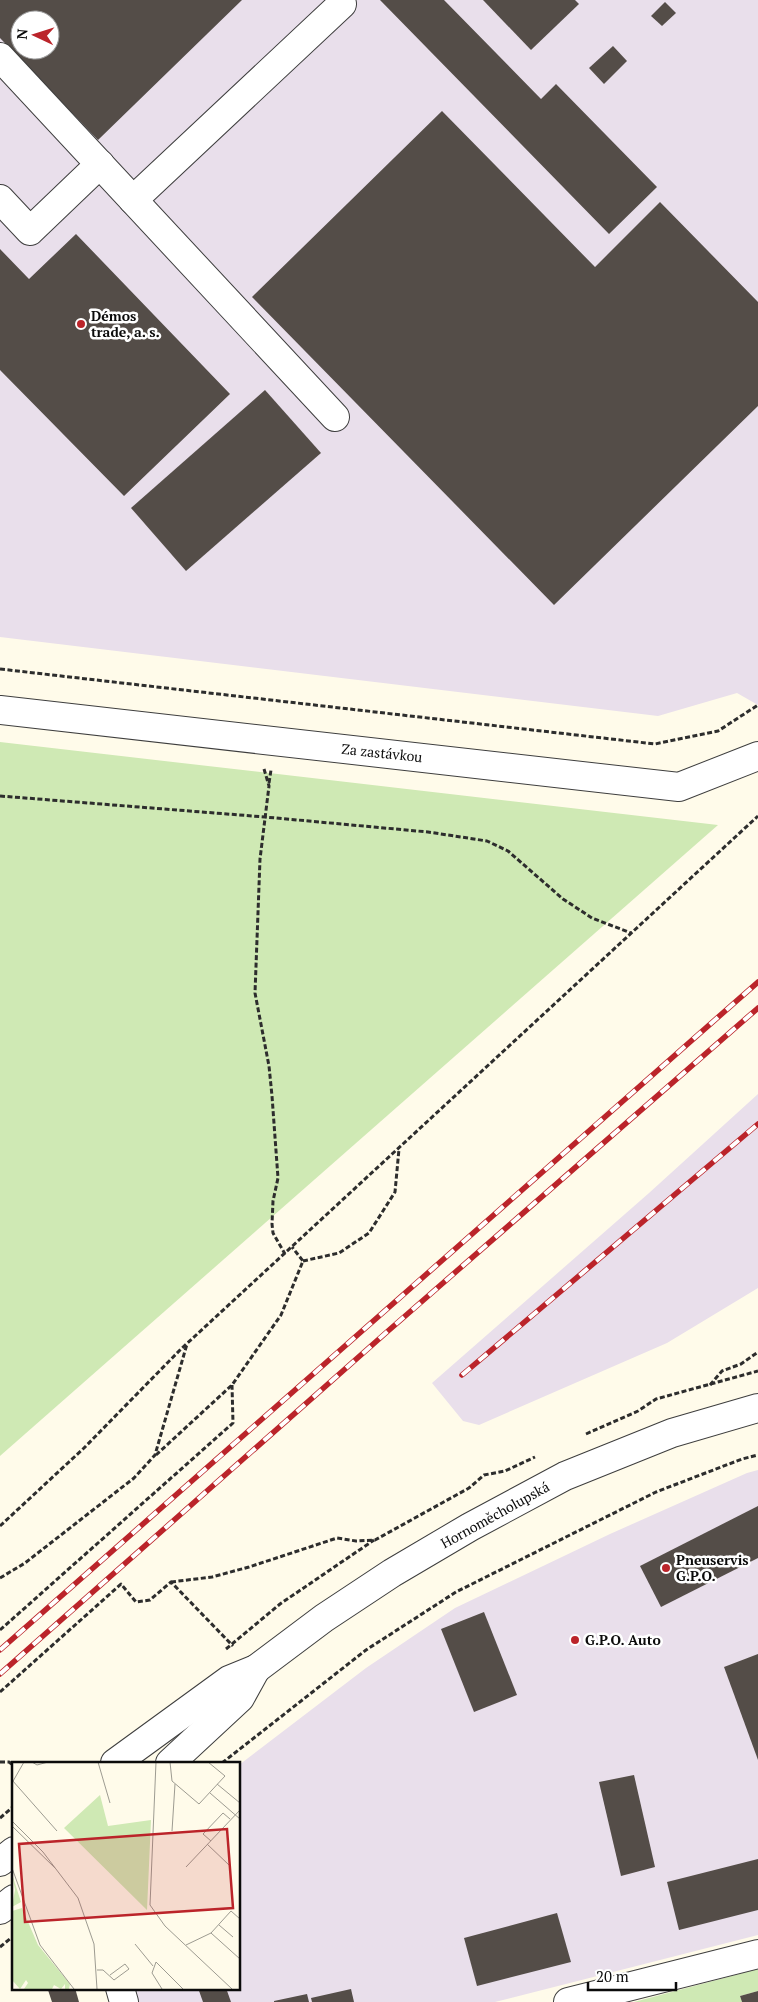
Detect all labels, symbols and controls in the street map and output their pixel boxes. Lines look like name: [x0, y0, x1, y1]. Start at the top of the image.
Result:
north arrow: [10, 10, 60, 60]
text: N: [12, 28, 31, 40]
place label: Démos trade, a. s.: [91, 306, 160, 341]
marker: Démos trade, a. s.: [75, 318, 87, 330]
street label: Za zastávkou: [341, 739, 423, 766]
street label: Hornoměcholupská: [437, 1477, 553, 1552]
place label: Pneuservis G.P.O.: [676, 1550, 749, 1585]
marker: Pneuservis G.P.O.: [660, 1562, 672, 1574]
place label: G.P.O. Auto: [585, 1630, 661, 1649]
marker: G.P.O. Auto: [569, 1634, 581, 1646]
inset map: [12, 1762, 240, 1990]
scale bar: [588, 1960, 676, 1992]
text: 20 m: [596, 1966, 629, 1986]

